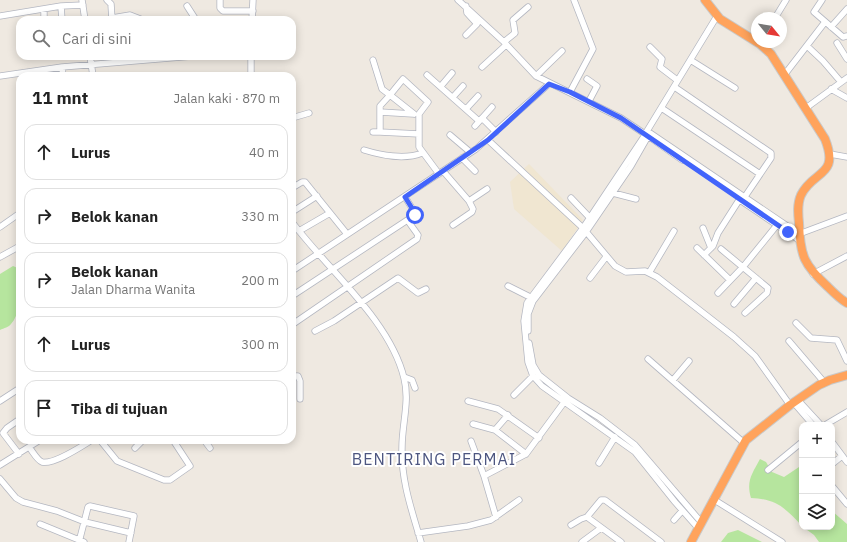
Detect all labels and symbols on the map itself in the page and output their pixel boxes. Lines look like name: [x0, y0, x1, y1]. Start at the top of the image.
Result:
north arrow: [751, 12, 787, 48]
route start: [406, 206, 424, 224]
route end: [779, 223, 797, 241]
district label: BENTIRING PERMAI: [352, 449, 516, 469]

